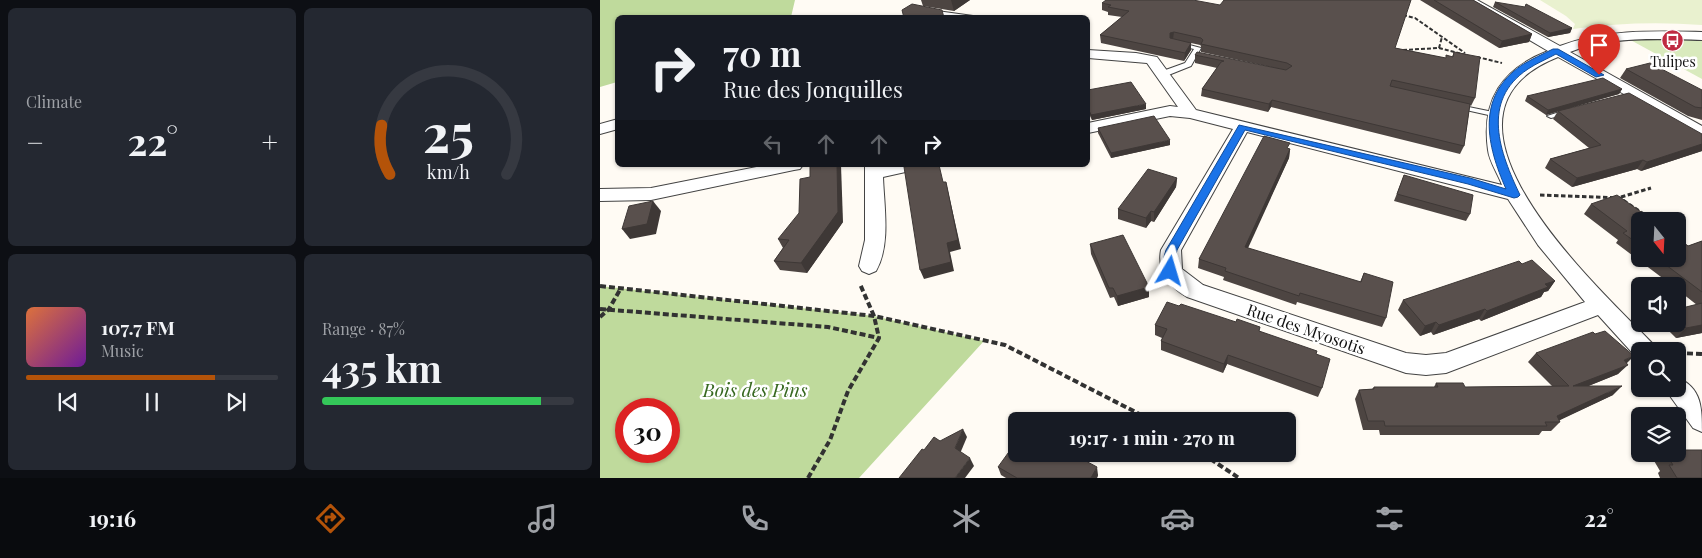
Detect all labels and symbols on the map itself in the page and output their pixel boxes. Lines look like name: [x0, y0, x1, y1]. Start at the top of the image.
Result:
pin: [1578, 24, 1620, 75]
bus stop icon: Tulipes: [1661, 28, 1685, 52]
place label: Tulipes: [1650, 52, 1696, 71]
north arrow: [1631, 212, 1686, 268]
position arrow: [1143, 244, 1195, 296]
street label: Rue des Myosotis: [1244, 298, 1368, 359]
park label: Bois des Pins: [702, 376, 807, 402]
speed limit sign: 30: [615, 398, 680, 463]

